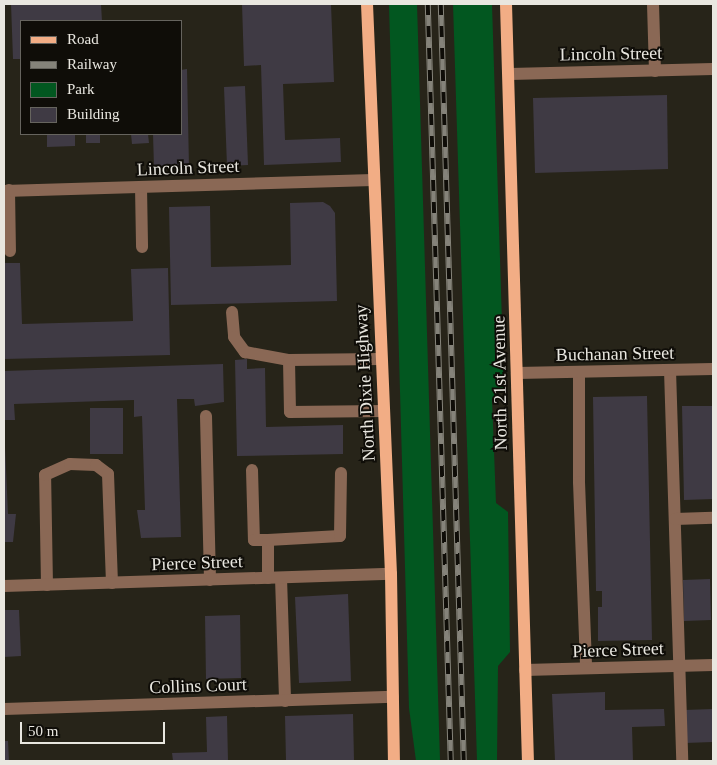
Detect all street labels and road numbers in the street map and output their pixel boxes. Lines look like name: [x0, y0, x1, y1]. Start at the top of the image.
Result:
street label: Lincoln Street: [560, 42, 662, 66]
street label: Lincoln Street: [136, 155, 240, 181]
street label: North Dixie Highway: [350, 304, 380, 462]
street label: North 21st Avenue: [488, 315, 512, 451]
street label: Buchanan Street: [556, 342, 674, 366]
street label: Pierce Street: [151, 551, 243, 575]
street label: Pierce Street: [572, 638, 664, 662]
street label: Collins Court: [149, 674, 247, 698]

